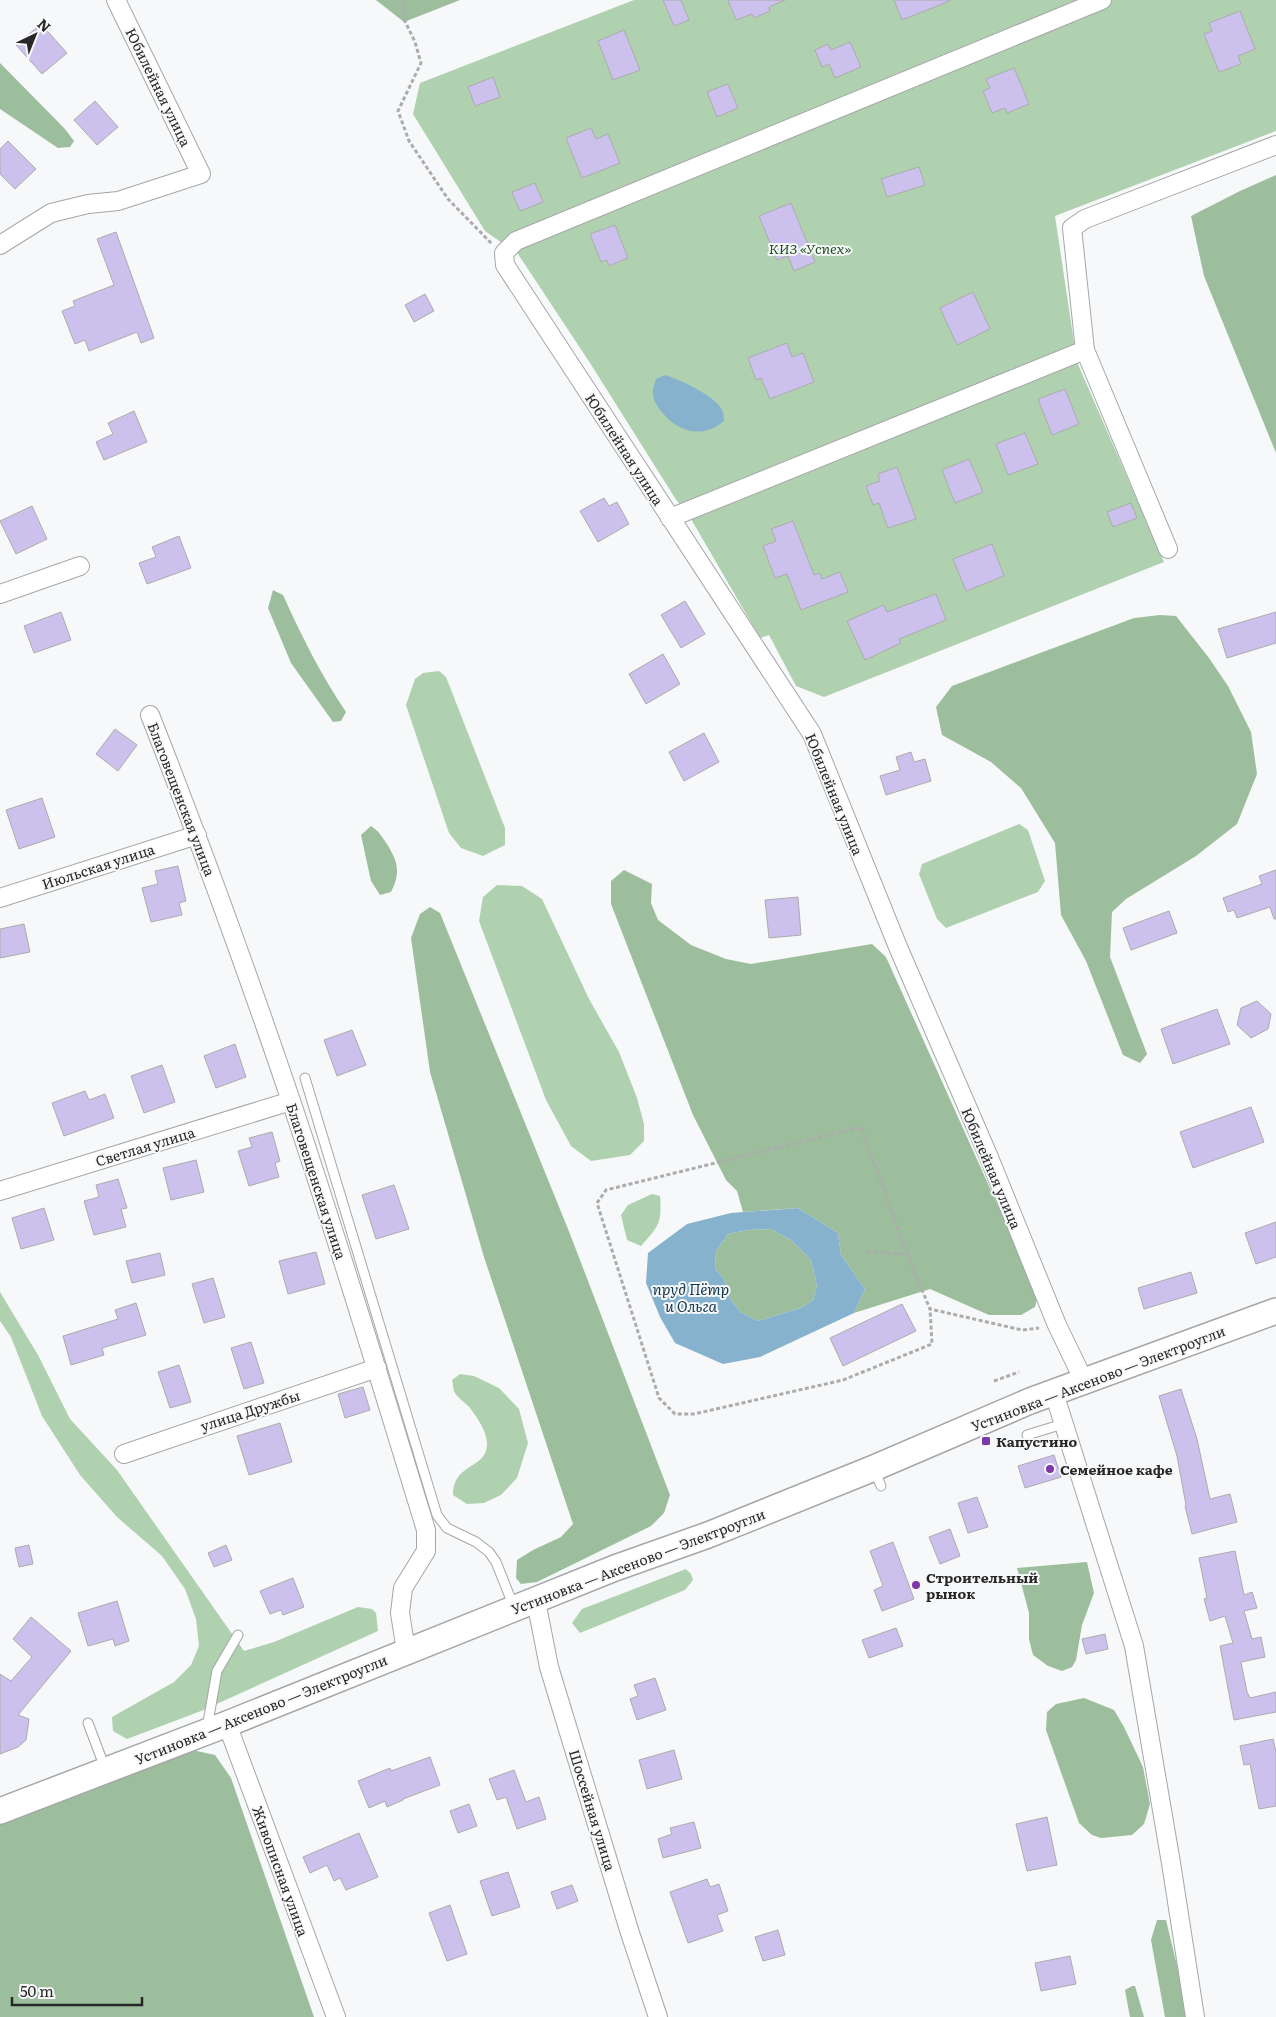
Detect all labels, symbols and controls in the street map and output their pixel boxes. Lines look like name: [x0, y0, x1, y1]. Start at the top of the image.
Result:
north arrow: [10, 10, 60, 60]
text: N: [33, 13, 56, 36]
street label: Юбилейная улица: [122, 24, 197, 150]
park label: КИЗ «Успех»: [769, 238, 851, 258]
street label: Юбилейная улица: [581, 389, 669, 509]
street label: Благовещенская улица: [143, 719, 221, 879]
street label: Юбилейная улица: [801, 730, 869, 858]
street label: Июльская улица: [39, 838, 157, 894]
street label: Благовещенская улица: [282, 1100, 352, 1262]
street label: Юбилейная улица: [957, 1104, 1027, 1232]
street label: Светлая улица: [93, 1121, 198, 1171]
water label: пруд Пётр и Ольга: [653, 1277, 729, 1317]
street label: Устиновка — Аксеново — Электроугли: [968, 1320, 1228, 1436]
street label: улица Дружбы: [198, 1384, 302, 1436]
place label: Капустино: [996, 1431, 1078, 1451]
marker: Капустино: [980, 1435, 992, 1447]
place label: Семейное кафе: [1060, 1459, 1173, 1479]
marker: Семейное кафе: [1044, 1463, 1056, 1475]
street label: Устиновка — Аксеново — Электроугли: [508, 1503, 768, 1619]
place label: Строительный рынок: [926, 1567, 1038, 1603]
marker: Строительный рынок: [910, 1579, 922, 1591]
street label: Устиновка — Аксеново — Электроугли: [132, 1649, 390, 1769]
street label: Шоссейная улица: [565, 1747, 621, 1874]
street label: Живописная улица: [248, 1803, 314, 1939]
scale bar: [12, 1974, 142, 2006]
text: 50 m: [20, 1979, 54, 2002]

